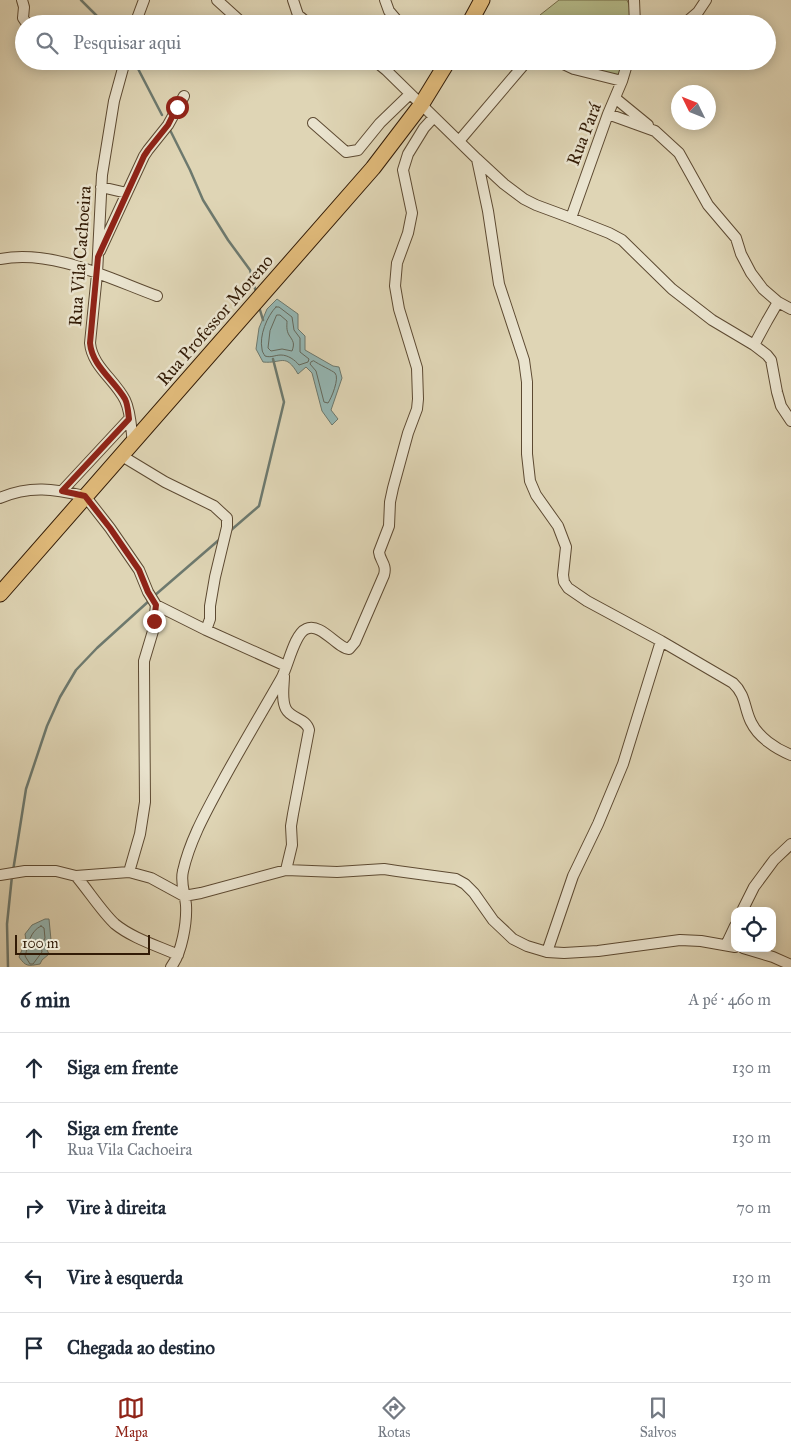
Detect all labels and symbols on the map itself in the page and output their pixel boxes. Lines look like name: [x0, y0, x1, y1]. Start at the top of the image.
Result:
north arrow: [671, 85, 716, 130]
route start: [166, 96, 189, 119]
street label: Rua Pará: [562, 99, 606, 169]
street label: Rua Vila Cachoeira: [64, 185, 96, 327]
street label: Rua Professor Moreno: [152, 250, 278, 390]
route end: [143, 610, 166, 633]
scale bar: [15, 932, 150, 955]

